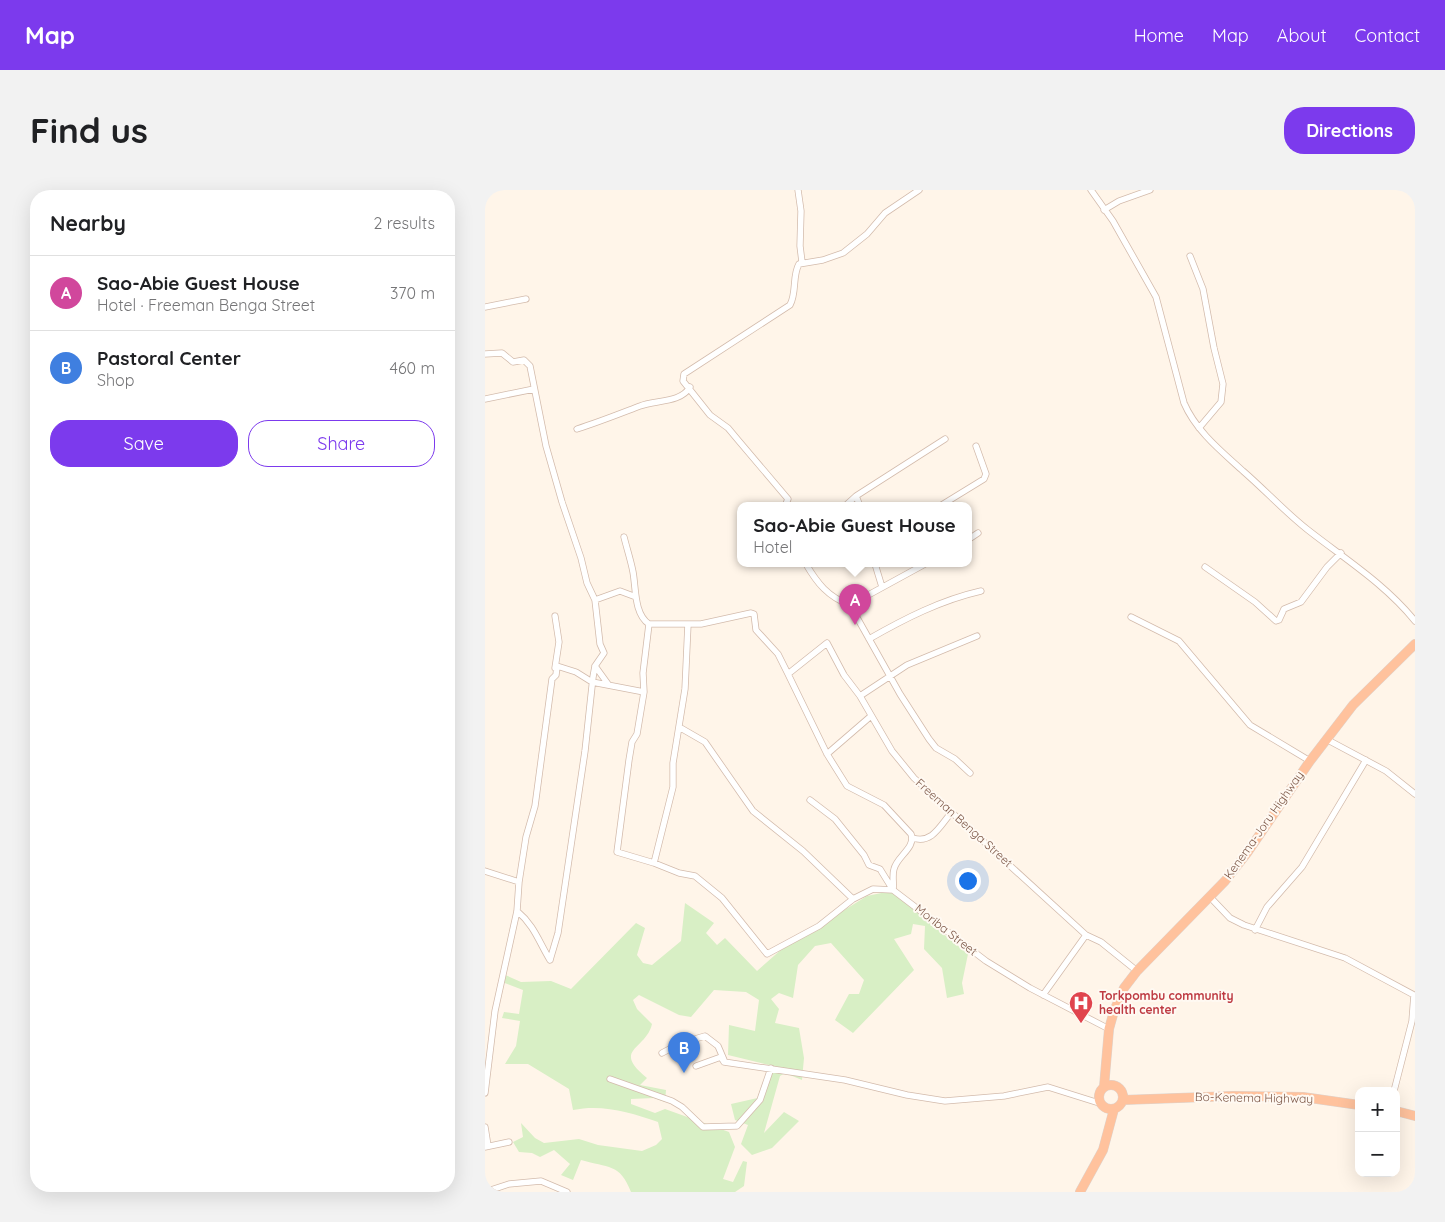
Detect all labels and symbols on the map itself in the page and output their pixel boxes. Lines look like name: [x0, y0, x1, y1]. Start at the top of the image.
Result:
pin: A: [839, 584, 871, 625]
street label: Kenema-Joru Highway: [1221, 768, 1307, 882]
street label: Freeman Benga Street: [913, 775, 1016, 870]
your location: [955, 868, 981, 894]
street label: Moriba Street: [912, 901, 980, 959]
place label: Torkpombu community health center: [1099, 988, 1233, 1017]
hospital icon: Torkpombu community health center: [1068, 990, 1094, 1024]
pin: B: [668, 1032, 700, 1073]
street label: Bo-Kenema Highway: [1195, 1089, 1313, 1106]

